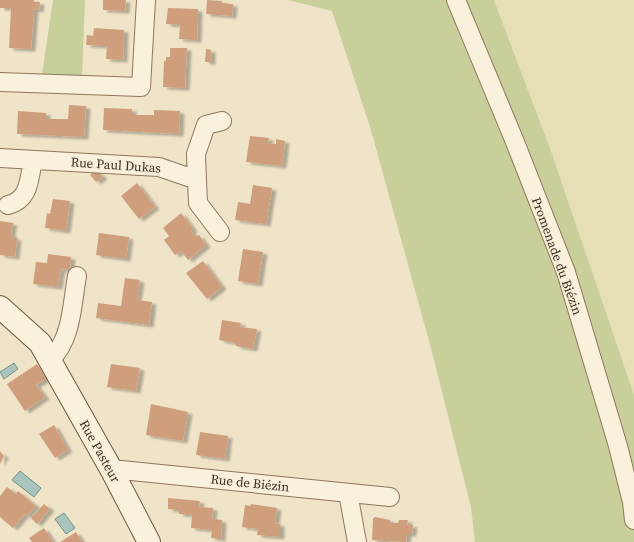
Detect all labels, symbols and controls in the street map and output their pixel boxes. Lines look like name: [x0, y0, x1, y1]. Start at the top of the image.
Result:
street label: Rue Paul Dukas: [70, 153, 162, 177]
street label: Promenade du Biézin: [528, 195, 586, 317]
street label: Rue Pasteur: [76, 417, 124, 486]
street label: Rue de Biézin: [210, 470, 290, 496]

